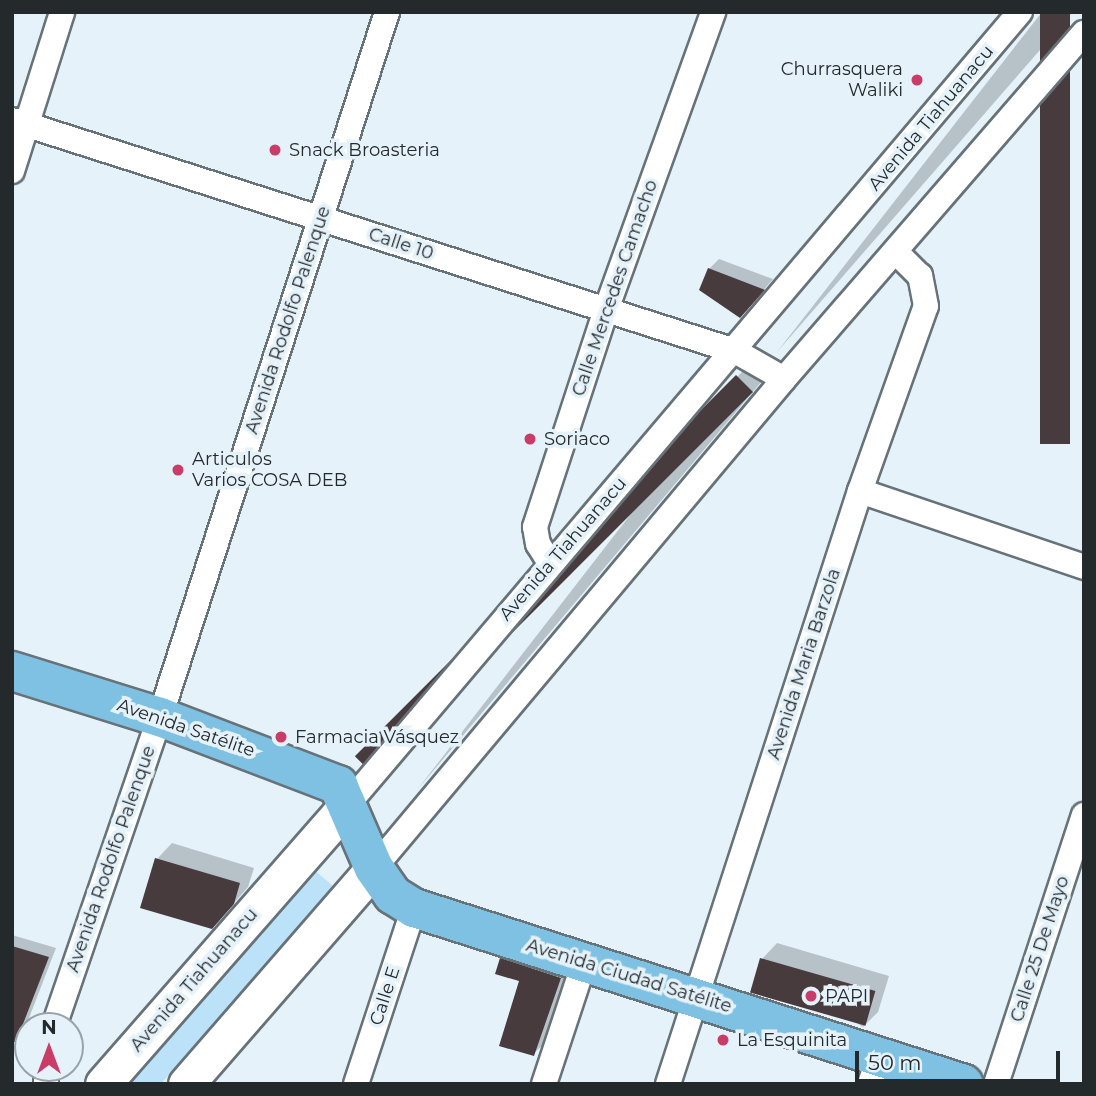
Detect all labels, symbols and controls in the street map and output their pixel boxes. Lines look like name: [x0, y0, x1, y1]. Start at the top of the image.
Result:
street label: Avenida Tiahuanacu: [864, 41, 998, 195]
place label: Churrasquera Waliki: [781, 59, 903, 102]
marker: Churrasquera Waliki: [909, 72, 925, 88]
place label: Snack Broasteria: [289, 139, 440, 161]
marker: Snack Broasteria: [267, 142, 283, 158]
street label: Calle Mercedes Camacho: [568, 177, 662, 399]
street label: Avenida Rodolfo Palenque: [241, 203, 335, 437]
street label: Calle 10: [366, 223, 436, 265]
place label: Soriaco: [544, 428, 610, 450]
marker: Soriaco: [522, 431, 538, 447]
place label: Articulos Varios COSA DEB: [192, 449, 347, 491]
marker: Articulos Varios COSA DEB: [170, 462, 186, 478]
street label: Avenida Tiahuanacu: [495, 473, 631, 625]
street label: Avenida Maria Barzola: [763, 566, 845, 762]
street label: Avenida Satélite: [114, 694, 258, 762]
place label: Farmacia Vásquez: [295, 726, 459, 748]
marker: Farmacia Vásquez: [273, 729, 289, 745]
street label: Avenida Rodolfo Palenque: [62, 743, 160, 975]
street label: Calle 25 De Mayo: [1006, 873, 1074, 1025]
street label: Avenida Tiahuanacu: [126, 904, 262, 1056]
street label: Avenida Ciudad Satélite: [524, 934, 734, 1018]
street label: Calle E: [365, 964, 405, 1028]
place label: PAPI: [825, 985, 868, 1007]
marker: PAPI: [803, 988, 819, 1004]
north arrow: [14, 1012, 84, 1082]
text: N: [41, 1016, 57, 1039]
place label: La Esquinita: [737, 1029, 847, 1051]
marker: La Esquinita: [715, 1032, 731, 1048]
scale bar: [858, 1036, 1063, 1080]
text: 50 m: [868, 1050, 922, 1075]

